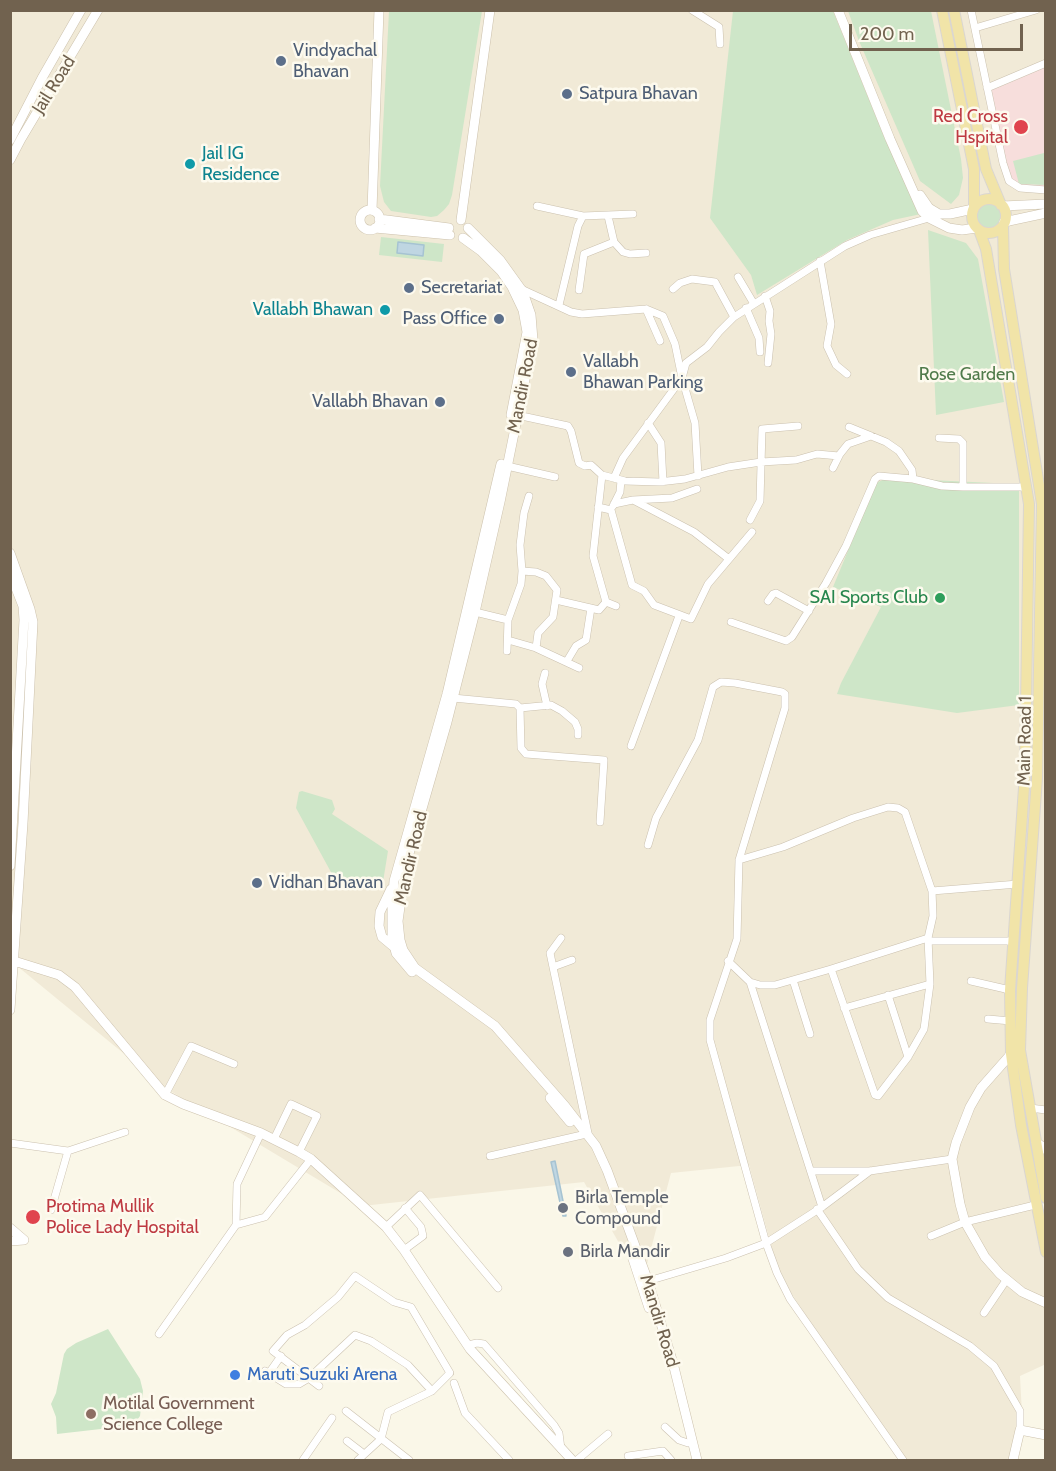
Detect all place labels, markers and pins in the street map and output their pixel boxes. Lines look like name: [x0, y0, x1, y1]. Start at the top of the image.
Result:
place label: Vindyachal Bhavan: [293, 40, 377, 82]
marker: Vindyachal Bhavan: [274, 54, 288, 68]
place label: Satpura Bhavan: [579, 83, 698, 105]
marker: Satpura Bhavan: [560, 87, 574, 101]
place label: Red Cross Hspital: [933, 106, 1008, 148]
marker: Red Cross Hspital: [1012, 118, 1030, 136]
place label: Jail IG Residence: [202, 143, 280, 186]
marker: Jail IG Residence: [183, 157, 197, 171]
place label: Secretariat: [421, 277, 502, 299]
marker: Secretariat: [402, 281, 416, 295]
place label: Vallabh Bhawan: [253, 299, 373, 321]
marker: Vallabh Bhawan: [378, 303, 392, 317]
place label: Pass Office: [403, 308, 487, 330]
marker: Pass Office: [492, 312, 506, 326]
place label: Vallabh Bhawan Parking: [583, 351, 703, 394]
marker: Vallabh Bhawan Parking: [564, 365, 578, 379]
place label: Vallabh Bhavan: [312, 391, 428, 413]
marker: Vallabh Bhavan: [433, 395, 447, 409]
place label: SAI Sports Club: [809, 587, 928, 609]
marker: SAI Sports Club: [933, 591, 947, 605]
place label: Vidhan Bhavan: [269, 872, 383, 894]
marker: Vidhan Bhavan: [250, 876, 264, 890]
place label: Birla Temple Compound: [575, 1187, 669, 1230]
place label: Protima Mullik Police Lady Hospital: [46, 1196, 199, 1238]
marker: Birla Temple Compound: [556, 1201, 570, 1215]
marker: Protima Mullik Police Lady Hospital: [24, 1208, 42, 1226]
place label: Birla Mandir: [580, 1241, 670, 1263]
marker: Birla Mandir: [561, 1245, 575, 1259]
place label: Maruti Suzuki Arena: [247, 1364, 397, 1386]
marker: Maruti Suzuki Arena: [228, 1368, 242, 1382]
place label: Motilal Government Science College: [103, 1393, 255, 1436]
marker: Motilal Government Science College: [84, 1407, 98, 1421]

